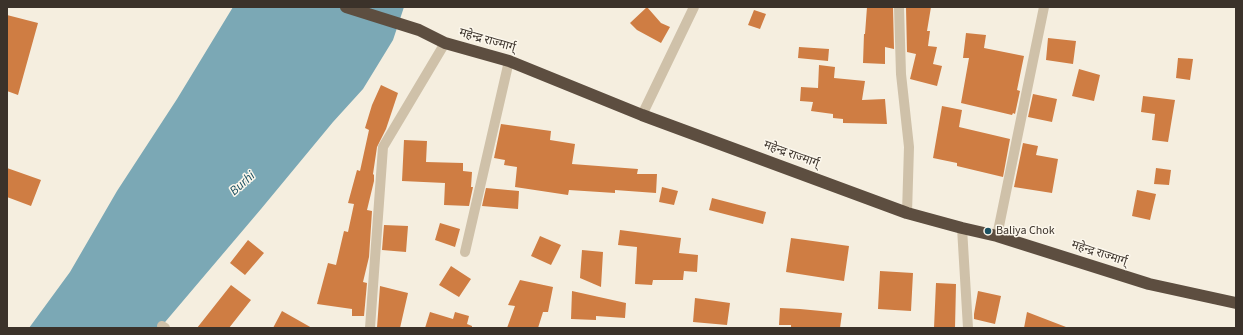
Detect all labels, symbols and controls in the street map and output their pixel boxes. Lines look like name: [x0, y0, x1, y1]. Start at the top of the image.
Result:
street label: महेन्द्र राज्मार्ग्: [457, 26, 517, 56]
street label: महेन्द्र राज्मार्ग्: [761, 138, 821, 172]
water label: Burhi: [227, 169, 259, 199]
place label: Baliya Chok: [996, 224, 1055, 238]
marker: Baliya Chok: [983, 226, 993, 236]
street label: महेन्द्र राज्मार्ग्: [1069, 238, 1129, 270]

